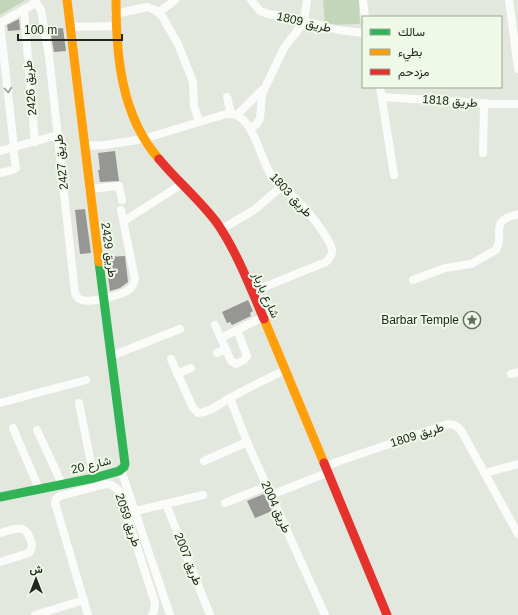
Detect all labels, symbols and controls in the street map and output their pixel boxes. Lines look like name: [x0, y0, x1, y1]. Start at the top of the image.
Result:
street label: طريق 1809: [275, 9, 333, 36]
scale bar: [18, 16, 122, 42]
legend: [362, 16, 502, 88]
text: 100 m: [24, 23, 57, 37]
text: سالك: [398, 25, 425, 39]
text: بطيء: [398, 45, 422, 62]
street label: طريق 2426: [21, 59, 40, 116]
text: مزدحم: [398, 65, 429, 80]
one-way arrow: [3, 86, 12, 93]
street label: طريق 1818: [422, 92, 478, 111]
street label: طريق 2427: [51, 133, 72, 190]
street label: طريق 1803: [266, 170, 315, 221]
street label: طريق 2429: [97, 222, 120, 279]
street label: شارع باربار: [247, 269, 282, 321]
place icon: Barbar Temple: [462, 310, 482, 330]
place label: Barbar Temple: [381, 313, 459, 327]
street label: طريق 1809: [388, 420, 446, 451]
street label: شارع 20: [69, 453, 113, 479]
street label: طريق 2004: [257, 479, 294, 536]
street label: طريق 2059: [111, 491, 144, 549]
street label: طريق 2007: [170, 531, 205, 588]
north arrow: [16, 559, 56, 599]
text: ش: [29, 563, 43, 576]

